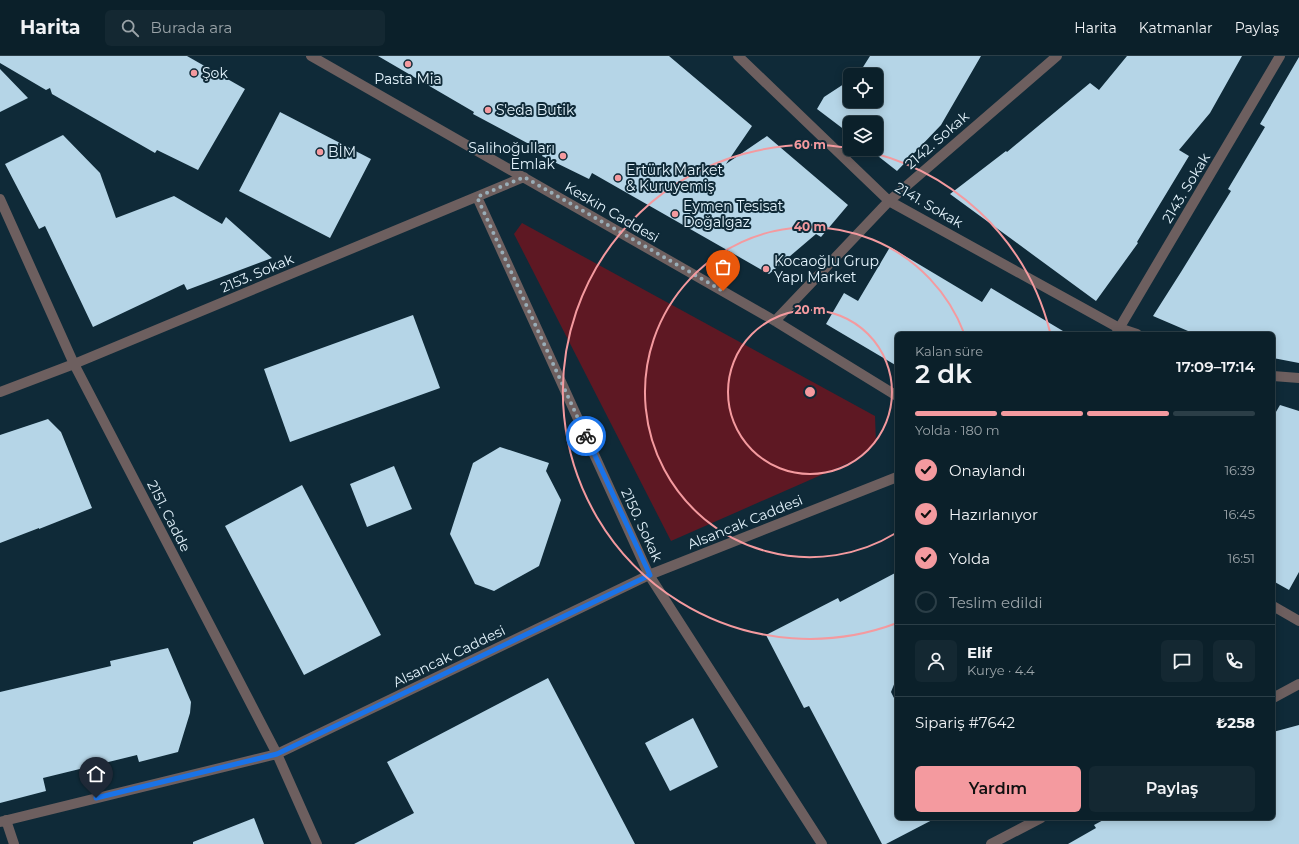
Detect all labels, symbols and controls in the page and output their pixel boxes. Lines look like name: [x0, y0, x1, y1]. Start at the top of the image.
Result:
search box: [105, 10, 385, 46]
text: Harita: [20, 16, 81, 39]
icon: search: [119, 17, 141, 39]
text: Burada ara: [151, 18, 232, 37]
text: Harita: [1074, 19, 1117, 37]
text: Katmanlar: [1139, 19, 1213, 37]
text: Paylaş: [1235, 19, 1279, 37]
marker: Pasta Mia: [403, 59, 413, 69]
place label: Şok: [202, 64, 228, 82]
marker: Şok: [189, 68, 199, 78]
map controls: [843, 68, 883, 156]
button: locate: [843, 68, 883, 108]
place label: Pasta Mia: [374, 70, 442, 88]
place label: S'eda Butik: [496, 101, 575, 119]
marker: S'eda Butik: [483, 105, 493, 115]
street label: 2142. Sokak: [901, 107, 973, 173]
button: layers: [843, 116, 883, 156]
text: 60 m: [794, 137, 826, 152]
place label: Salihoğulları Emlak: [468, 139, 556, 173]
place label: BİM: [328, 143, 356, 161]
marker: BİM: [315, 147, 325, 157]
street label: 2143. Sokak: [1158, 149, 1214, 226]
marker: Salihoğulları Emlak: [558, 151, 568, 161]
place label: Ertürk Market & Kuruyemiş: [626, 161, 723, 195]
marker: Ertürk Market & Kuruyemiş: [613, 173, 623, 183]
street label: Keskin Caddesi: [561, 178, 663, 246]
street label: 2141. Sokak: [892, 178, 967, 232]
place label: Eymen Tesisat Doğalgaz: [683, 197, 784, 231]
marker: Eymen Tesisat Doğalgaz: [670, 209, 680, 219]
text: 40 m: [794, 219, 826, 234]
street label: 2153. Sokak: [218, 249, 297, 296]
pin: [706, 250, 740, 291]
place label: Kocaoğlu Grup Yapı Market: [774, 252, 879, 286]
icon: bag: [712, 256, 734, 278]
marker: Kocaoğlu Grup Yapı Market: [761, 264, 771, 274]
text: 20 m: [794, 302, 826, 317]
text: Kalan süre: [915, 343, 983, 359]
text: 17:09–17:14: [1176, 357, 1255, 376]
text: 2 dk: [915, 358, 972, 390]
centre of rings: [803, 385, 817, 399]
courier: [566, 416, 606, 456]
text: Yolda · 180 m: [915, 422, 1000, 438]
icon: bike: [575, 425, 597, 447]
icon: check: [915, 459, 937, 481]
text: Onaylandı: [949, 461, 1026, 480]
text: 16:39: [1224, 462, 1255, 478]
street label: 2151. Cadde: [143, 477, 195, 555]
street label: 2150. Sokak: [617, 485, 667, 565]
street label: Alsancak Caddesi: [685, 491, 805, 553]
icon: check: [915, 503, 937, 525]
text: Hazırlanıyor: [949, 505, 1038, 524]
text: 16:45: [1224, 506, 1255, 522]
icon: check: [915, 547, 937, 569]
text: Yolda: [949, 549, 990, 568]
text: 16:51: [1228, 550, 1255, 566]
text: Teslim edildi: [949, 593, 1043, 612]
street label: Alsancak Caddesi: [390, 621, 508, 691]
button: person: [915, 640, 957, 682]
button: chat: [1161, 640, 1203, 682]
button: phone: [1213, 640, 1255, 682]
text: Elif: [967, 643, 992, 662]
text: Kurye · 4.4: [967, 662, 1035, 678]
text: Sipariş #7642: [915, 713, 1015, 732]
text: ₺258: [1216, 713, 1255, 732]
pin: [79, 757, 113, 798]
icon: home: [85, 763, 107, 785]
button: Yardım: [915, 766, 1081, 812]
button: Paylaş: [1089, 766, 1255, 812]

